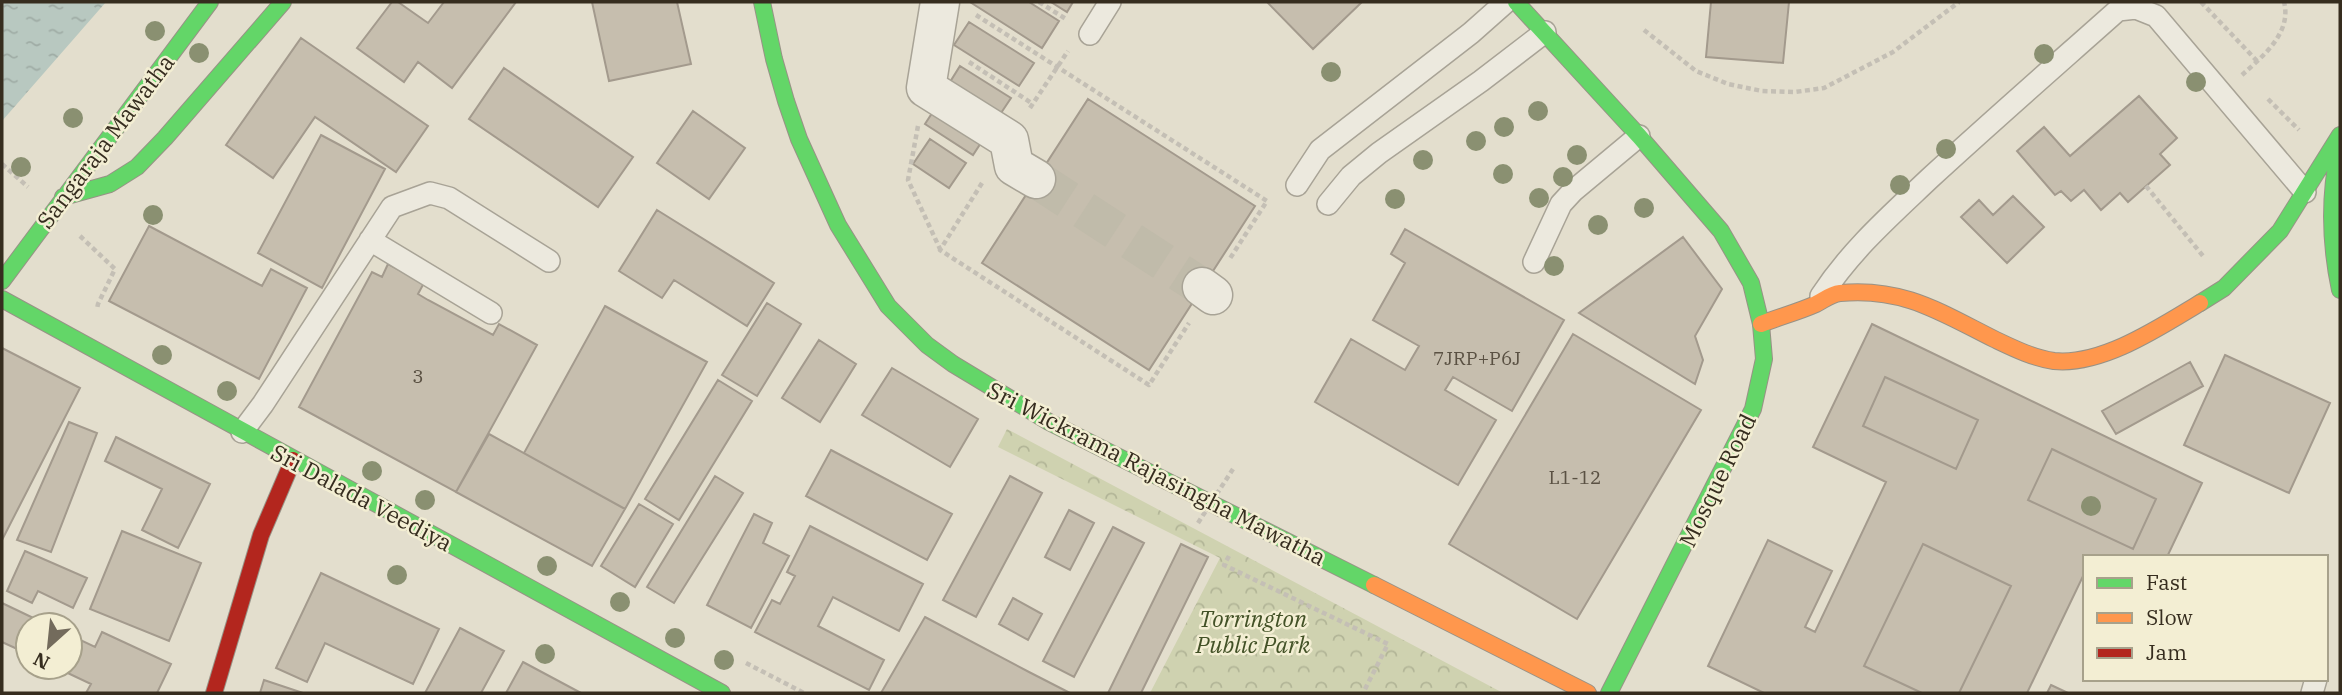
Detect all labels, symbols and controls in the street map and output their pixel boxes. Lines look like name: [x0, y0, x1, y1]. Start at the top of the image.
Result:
street label: Sangaraja Mawatha: [30, 48, 180, 234]
house number: 7JRP+P6J: [1433, 346, 1521, 370]
house number: 3: [412, 364, 424, 388]
street label: Sri Wickrama Rajasingha Mawatha: [983, 374, 1331, 572]
street label: Mosque Road: [1672, 408, 1762, 552]
street label: Sri Dalada Veediya: [266, 437, 458, 557]
house number: L1-12: [1549, 465, 1601, 489]
legend: [2083, 555, 2328, 681]
text: Fast: [2146, 568, 2187, 596]
park label: Torrington Public Park: [1195, 603, 1311, 659]
text: Slow: [2146, 603, 2193, 631]
north arrow: [14, 611, 84, 681]
text: Jam: [2146, 638, 2187, 666]
text: N: [29, 647, 53, 675]

